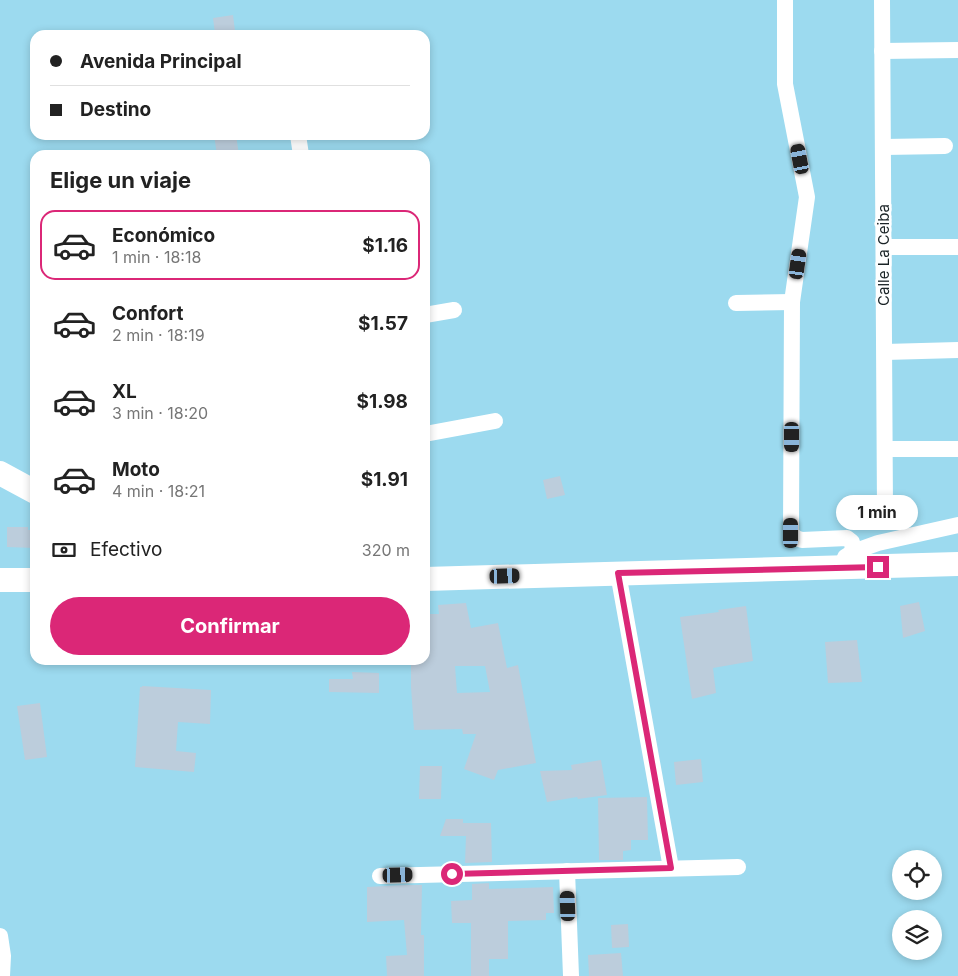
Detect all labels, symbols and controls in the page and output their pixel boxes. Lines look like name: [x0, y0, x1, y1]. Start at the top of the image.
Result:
text: Avenida Principal: [80, 50, 242, 73]
text: Destino: [80, 98, 151, 121]
car: [789, 143, 810, 175]
text: Elige un viaje: [50, 167, 191, 193]
street label: Calle La Ceiba: [874, 204, 893, 306]
icon: car: [52, 223, 97, 268]
text: Económico: [112, 224, 215, 247]
text: $1.16: [362, 234, 408, 257]
text: 1 min · 18:18: [112, 247, 201, 267]
car: [788, 248, 807, 280]
icon: car: [52, 301, 97, 346]
text: Confort: [112, 302, 183, 325]
text: $1.57: [358, 312, 408, 335]
text: 2 min · 18:19: [112, 325, 205, 345]
icon: car: [52, 379, 97, 424]
text: XL: [112, 380, 137, 403]
text: $1.98: [357, 390, 408, 413]
text: 3 min · 18:20: [112, 403, 208, 423]
car: [784, 422, 799, 452]
icon: car: [52, 457, 97, 502]
text: Moto: [112, 458, 160, 481]
text: $1.91: [361, 468, 408, 491]
text: 4 min · 18:21: [112, 481, 205, 501]
callout: 1 min: [837, 494, 919, 530]
text: 1 min: [857, 502, 897, 522]
car: [783, 518, 798, 548]
icon: cash: [50, 536, 78, 564]
text: Efectivo: [90, 538, 162, 561]
text: 320 m: [362, 540, 410, 560]
route end: [867, 556, 889, 578]
car: [489, 568, 520, 584]
button: Confirmar: [50, 597, 410, 655]
map controls: [892, 850, 942, 960]
button: locate: [892, 850, 942, 900]
route start: [441, 863, 463, 885]
car: [382, 867, 413, 883]
car: [559, 891, 576, 921]
button: layers: [892, 910, 942, 960]

